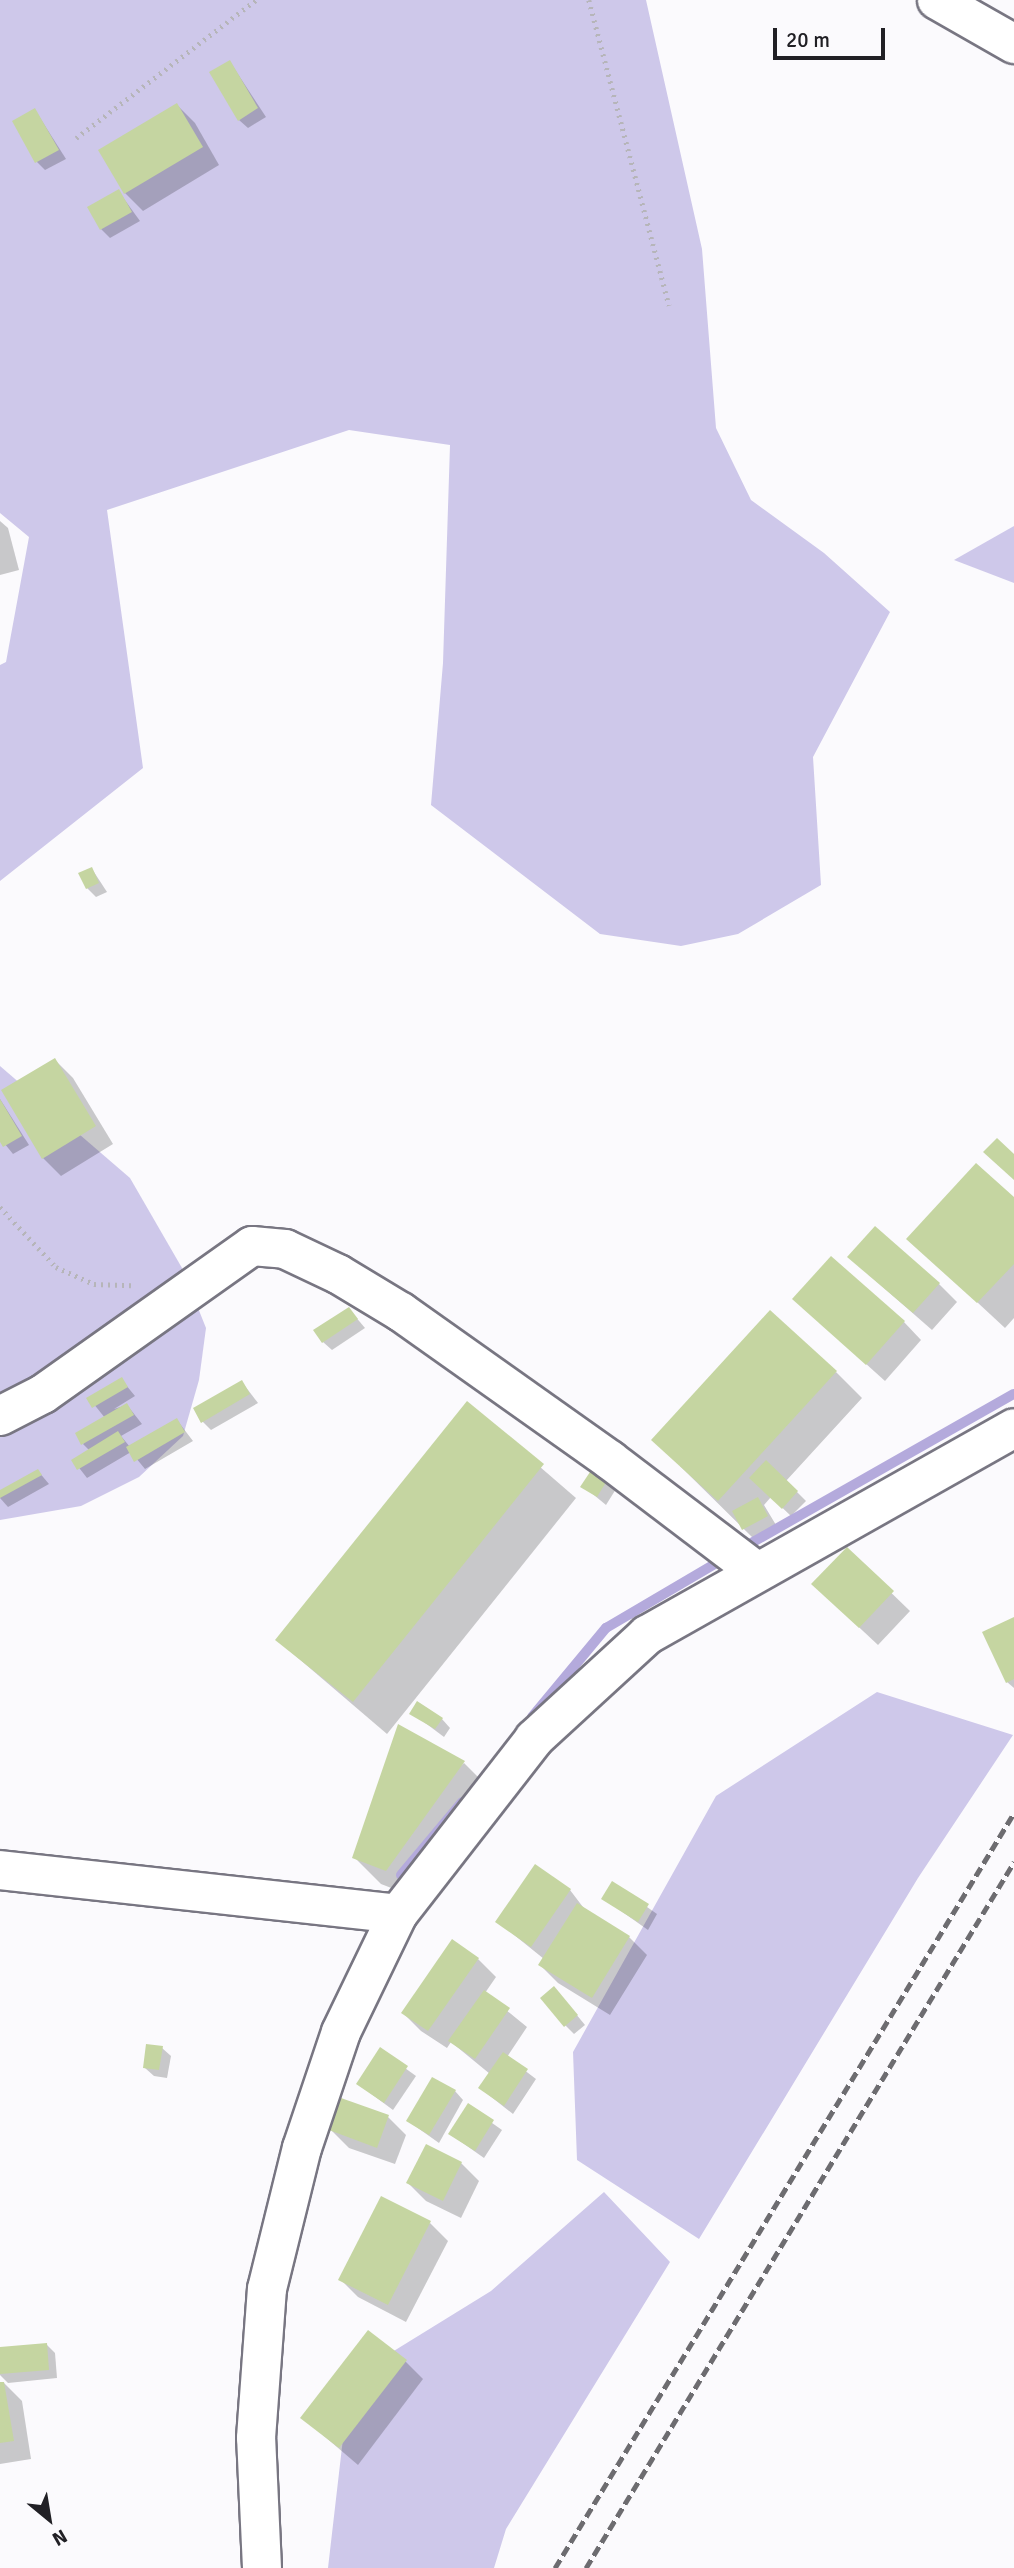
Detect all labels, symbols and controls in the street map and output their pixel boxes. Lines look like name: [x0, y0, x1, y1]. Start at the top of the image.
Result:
scale bar: [776, 14, 888, 58]
text: 20 m: [786, 27, 830, 53]
north arrow: [14, 2484, 84, 2554]
text: N: [48, 2523, 71, 2551]

